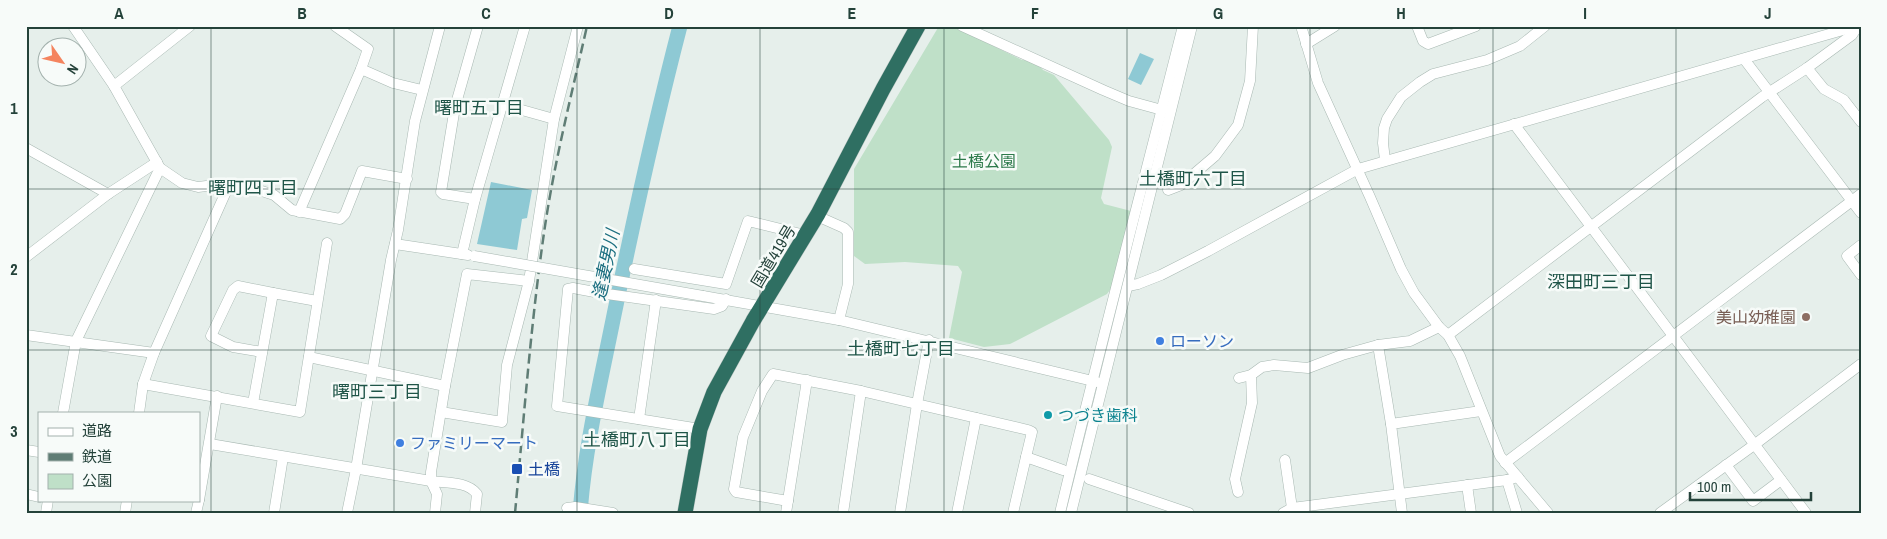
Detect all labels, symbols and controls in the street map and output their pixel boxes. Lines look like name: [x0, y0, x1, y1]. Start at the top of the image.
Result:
text: A: [114, 2, 124, 24]
text: B: [297, 2, 307, 24]
text: C: [481, 2, 491, 24]
text: D: [664, 2, 674, 24]
text: E: [848, 2, 857, 24]
text: F: [1031, 2, 1039, 24]
text: G: [1213, 2, 1223, 24]
text: H: [1396, 2, 1406, 24]
text: I: [1583, 2, 1587, 24]
text: J: [1764, 2, 1772, 24]
north arrow: [38, 38, 88, 88]
text: N: [63, 61, 83, 78]
district label: 曙町五丁目: [434, 95, 524, 120]
text: 1: [10, 97, 18, 119]
park label: 土橋公園: [952, 150, 1016, 172]
district label: 土橋町六丁目: [1139, 166, 1247, 191]
district label: 曙町四丁目: [208, 175, 298, 200]
street label: 国道419号: [746, 220, 800, 292]
water label: 逢妻男川: [586, 225, 626, 303]
text: 2: [10, 258, 18, 280]
district label: 深田町三丁目: [1547, 269, 1655, 294]
place label: 美山幼稚園: [1716, 306, 1796, 328]
marker: 美山幼稚園: [1800, 311, 1812, 323]
place label: ローソン: [1170, 330, 1234, 352]
marker: ローソン: [1154, 335, 1166, 347]
district label: 土橋町七丁目: [847, 336, 955, 361]
district label: 曙町三丁目: [332, 379, 422, 404]
place label: つづき歯科: [1058, 404, 1138, 426]
marker: つづき歯科: [1042, 409, 1054, 421]
legend: [38, 412, 200, 502]
text: 3: [10, 420, 18, 442]
text: 道路: [82, 420, 112, 441]
district label: 土橋町八丁目: [583, 427, 691, 452]
place label: ファミリーマート: [410, 432, 538, 454]
marker: ファミリーマート: [394, 437, 406, 449]
text: 鉄道: [82, 446, 112, 467]
place label: 土橋: [528, 458, 560, 480]
marker: 土橋: [510, 462, 524, 476]
scale bar: [1690, 469, 1811, 501]
text: 公園: [82, 470, 112, 491]
text: 100 m: [1697, 476, 1731, 497]

